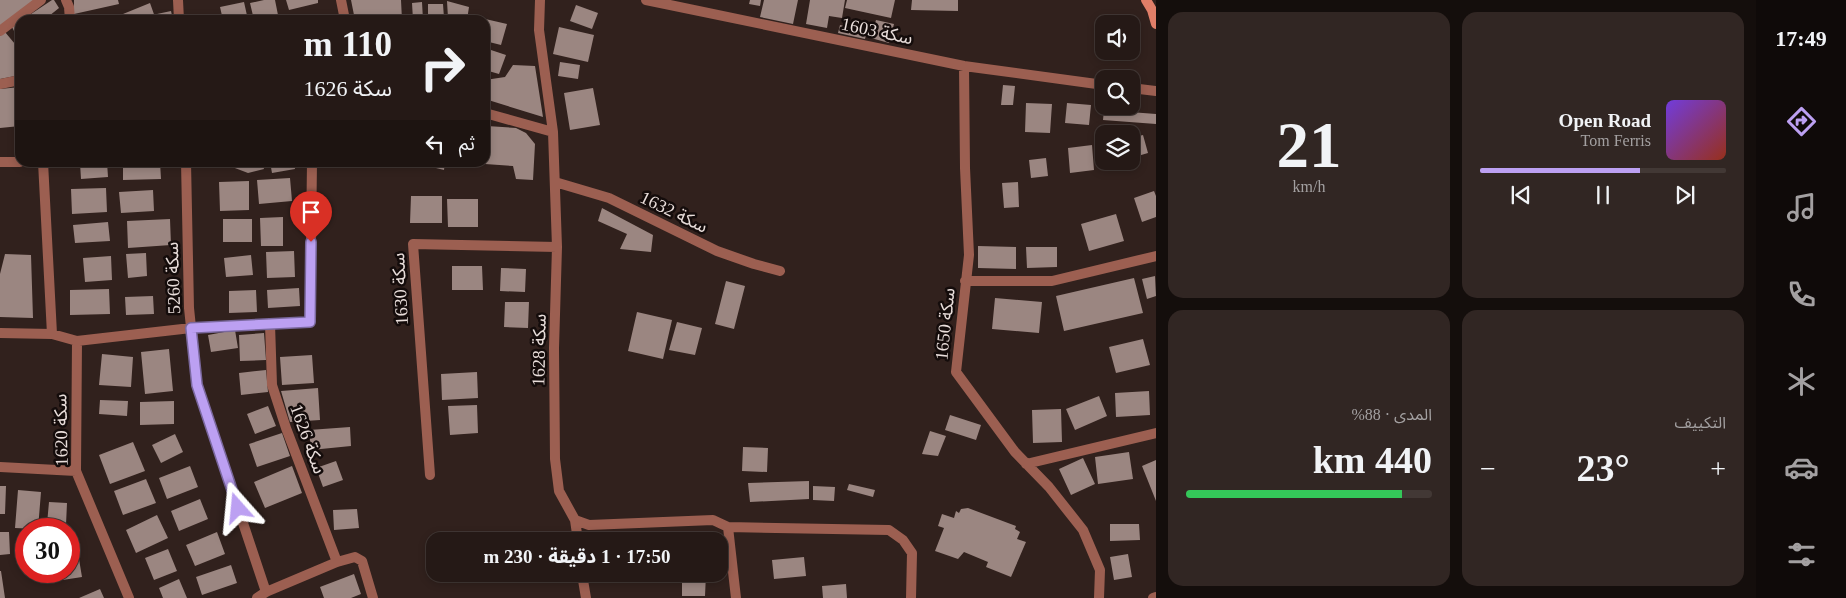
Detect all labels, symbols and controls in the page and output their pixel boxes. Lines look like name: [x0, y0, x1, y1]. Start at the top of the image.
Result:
street label: سكة 1603: [839, 14, 915, 48]
map controls: [1095, 15, 1140, 170]
button: sound: [1095, 15, 1140, 60]
text: 110 m: [304, 25, 392, 64]
text: 17:49: [1775, 26, 1827, 51]
icon: right: [410, 35, 475, 100]
button: search: [1095, 70, 1140, 115]
text: سكة 1626: [303, 76, 392, 101]
icon: directions: [1784, 104, 1819, 139]
text: 21: [1277, 109, 1342, 181]
text: Open Road: [1559, 110, 1651, 131]
button: layers: [1095, 125, 1140, 170]
icon: left: [421, 130, 449, 158]
text: Tom Ferris: [1581, 132, 1651, 149]
text: ثم: [459, 133, 475, 154]
text: km/h: [1293, 178, 1325, 195]
icon: previous: [1507, 181, 1535, 209]
icon: pause: [1589, 181, 1617, 209]
icon: next: [1671, 181, 1699, 209]
street label: سكة 1632: [637, 187, 711, 237]
icon: music: [1784, 190, 1819, 225]
pin: [290, 191, 332, 242]
icon: arrive: [297, 198, 325, 226]
street label: سكة 5260: [162, 241, 184, 315]
street label: سكة 1630: [388, 252, 412, 326]
icon: phone: [1784, 277, 1819, 312]
street label: سكة 1650: [931, 287, 959, 361]
street label: سكة 1628: [528, 314, 550, 386]
icon: climate: [1784, 364, 1819, 399]
street label: سكة 1620: [50, 394, 72, 466]
street label: سكة 1626: [286, 402, 330, 476]
text: المدى · 88%: [1351, 406, 1432, 423]
text: التكييف: [1674, 414, 1726, 431]
text: 440 km: [1313, 439, 1432, 481]
text: 23°: [1576, 447, 1630, 489]
icon: car: [1784, 450, 1819, 485]
text: −: [1480, 453, 1496, 484]
text: +: [1710, 453, 1726, 484]
position arrow: [211, 481, 263, 533]
speed limit sign: 30: [15, 518, 80, 583]
icon: filters: [1784, 537, 1819, 572]
text: 17:50 · 1 دقيقة · 230 m: [483, 546, 671, 567]

